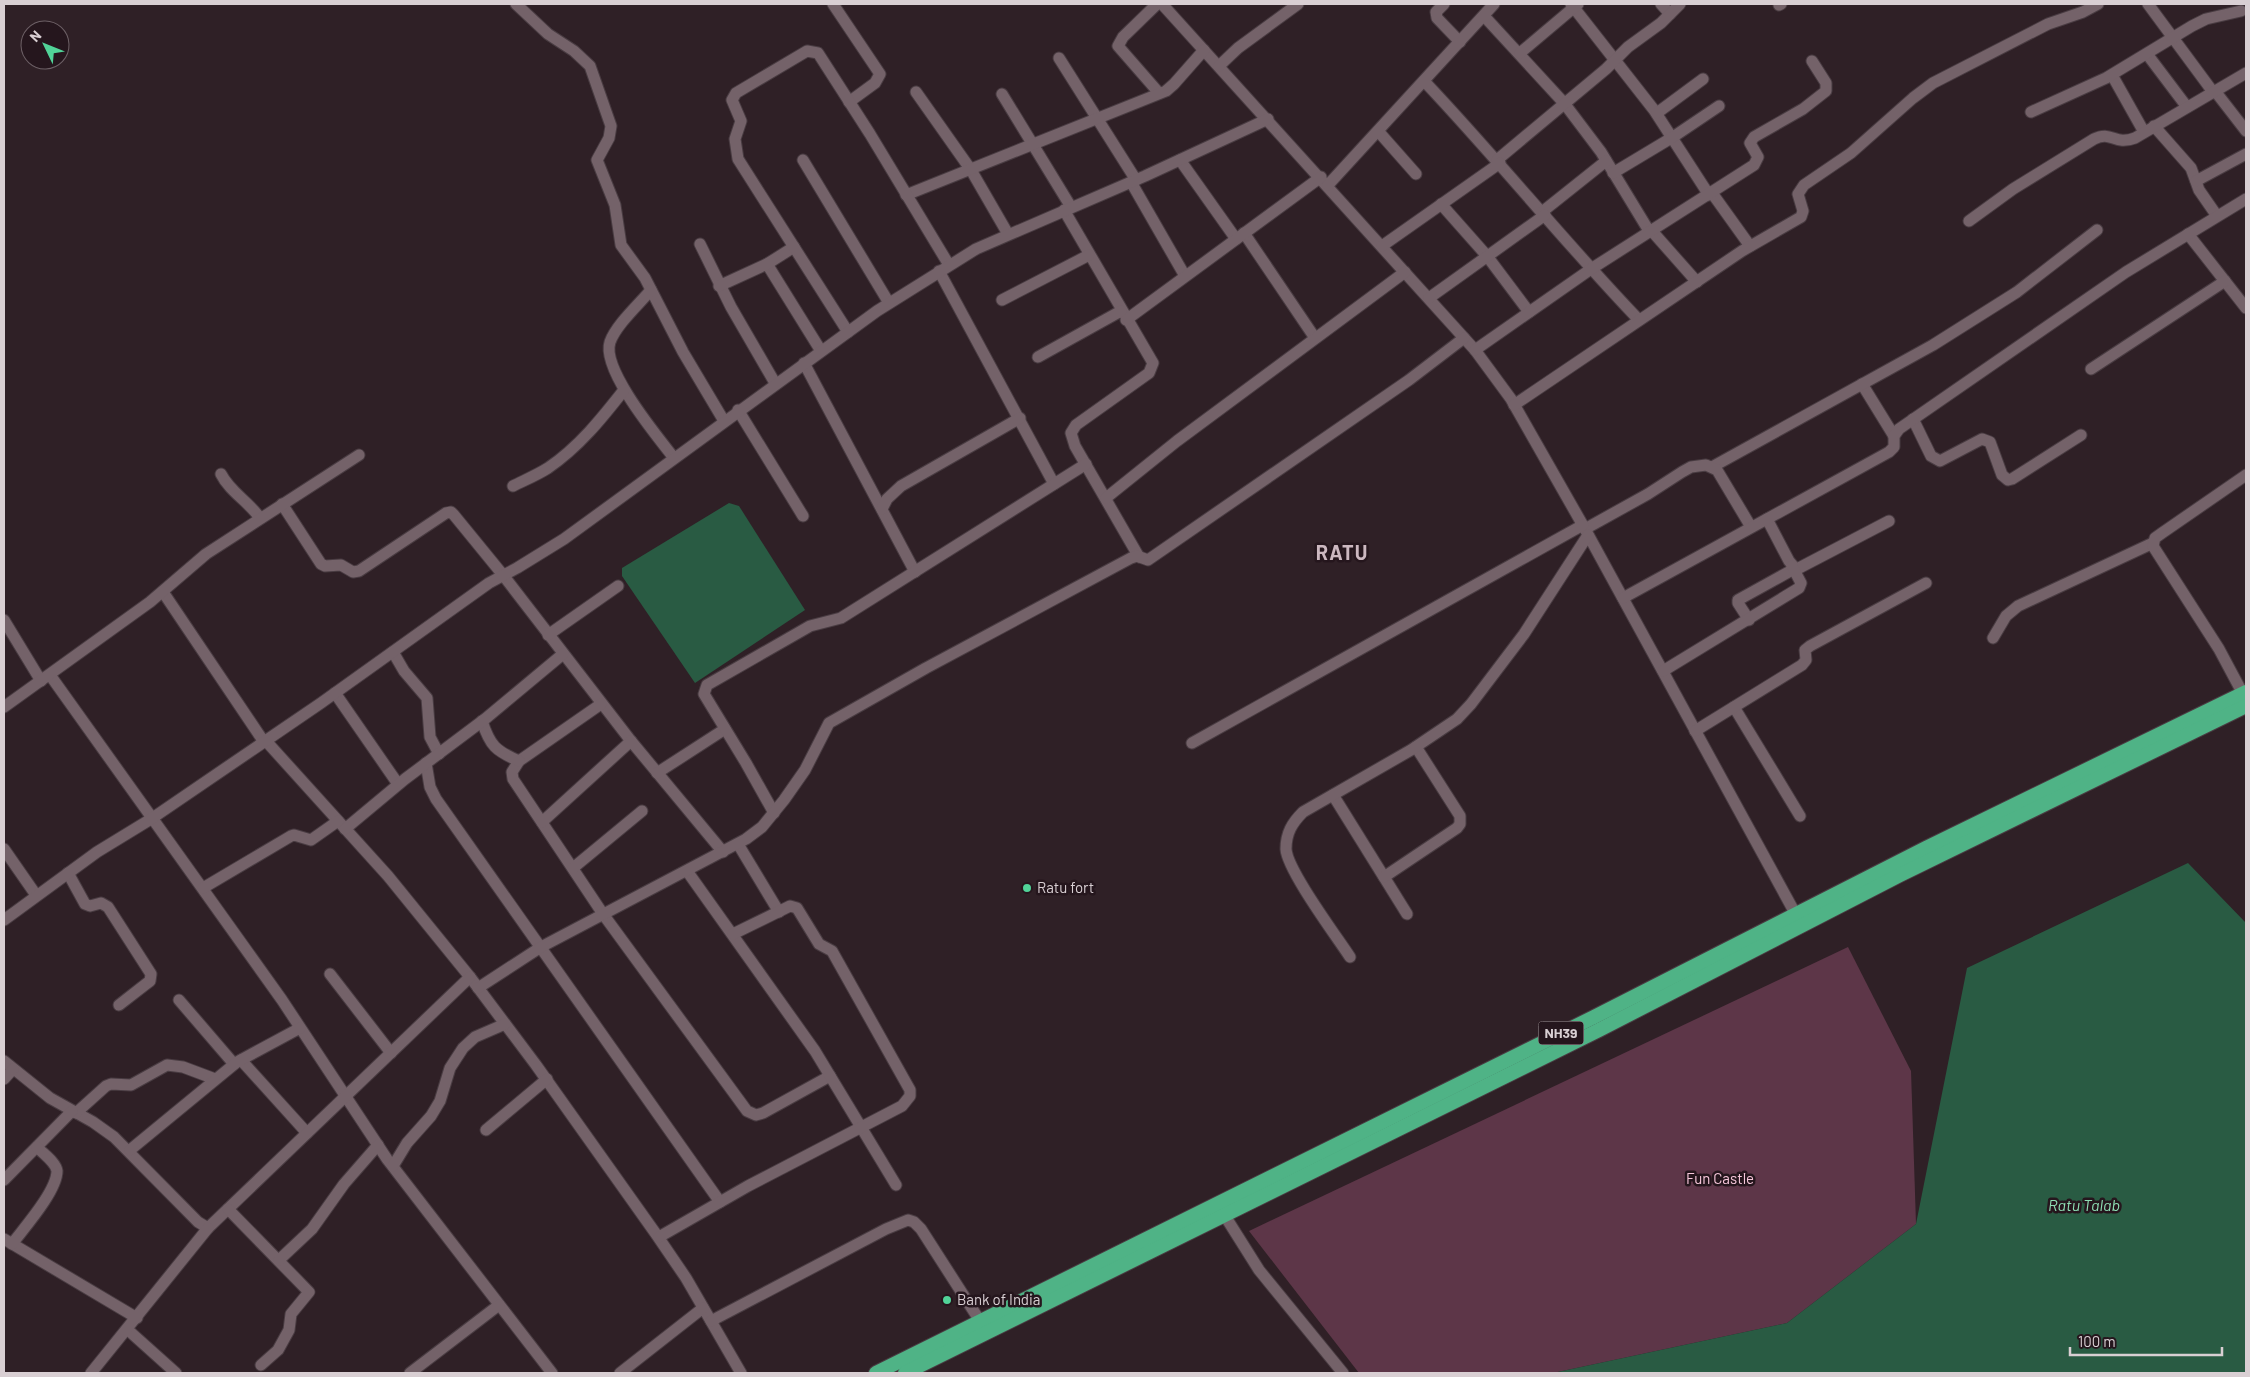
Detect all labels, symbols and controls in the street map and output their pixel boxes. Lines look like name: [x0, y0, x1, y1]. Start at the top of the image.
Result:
north arrow: [20, 20, 70, 70]
text: N: [26, 27, 45, 45]
district label: RATU: [1316, 540, 1368, 564]
place label: Ratu fort: [1037, 878, 1094, 896]
marker: Ratu fort: [1021, 882, 1033, 894]
road number: NH39: [1538, 1021, 1584, 1044]
park label: Fun Castle: [1686, 1169, 1754, 1187]
water label: Ratu Talab: [2048, 1195, 2120, 1214]
place label: Bank of India: [957, 1290, 1041, 1308]
marker: Bank of India: [941, 1294, 953, 1306]
scale bar: [2070, 1324, 2222, 1356]
text: 100 m: [2078, 1332, 2116, 1350]

